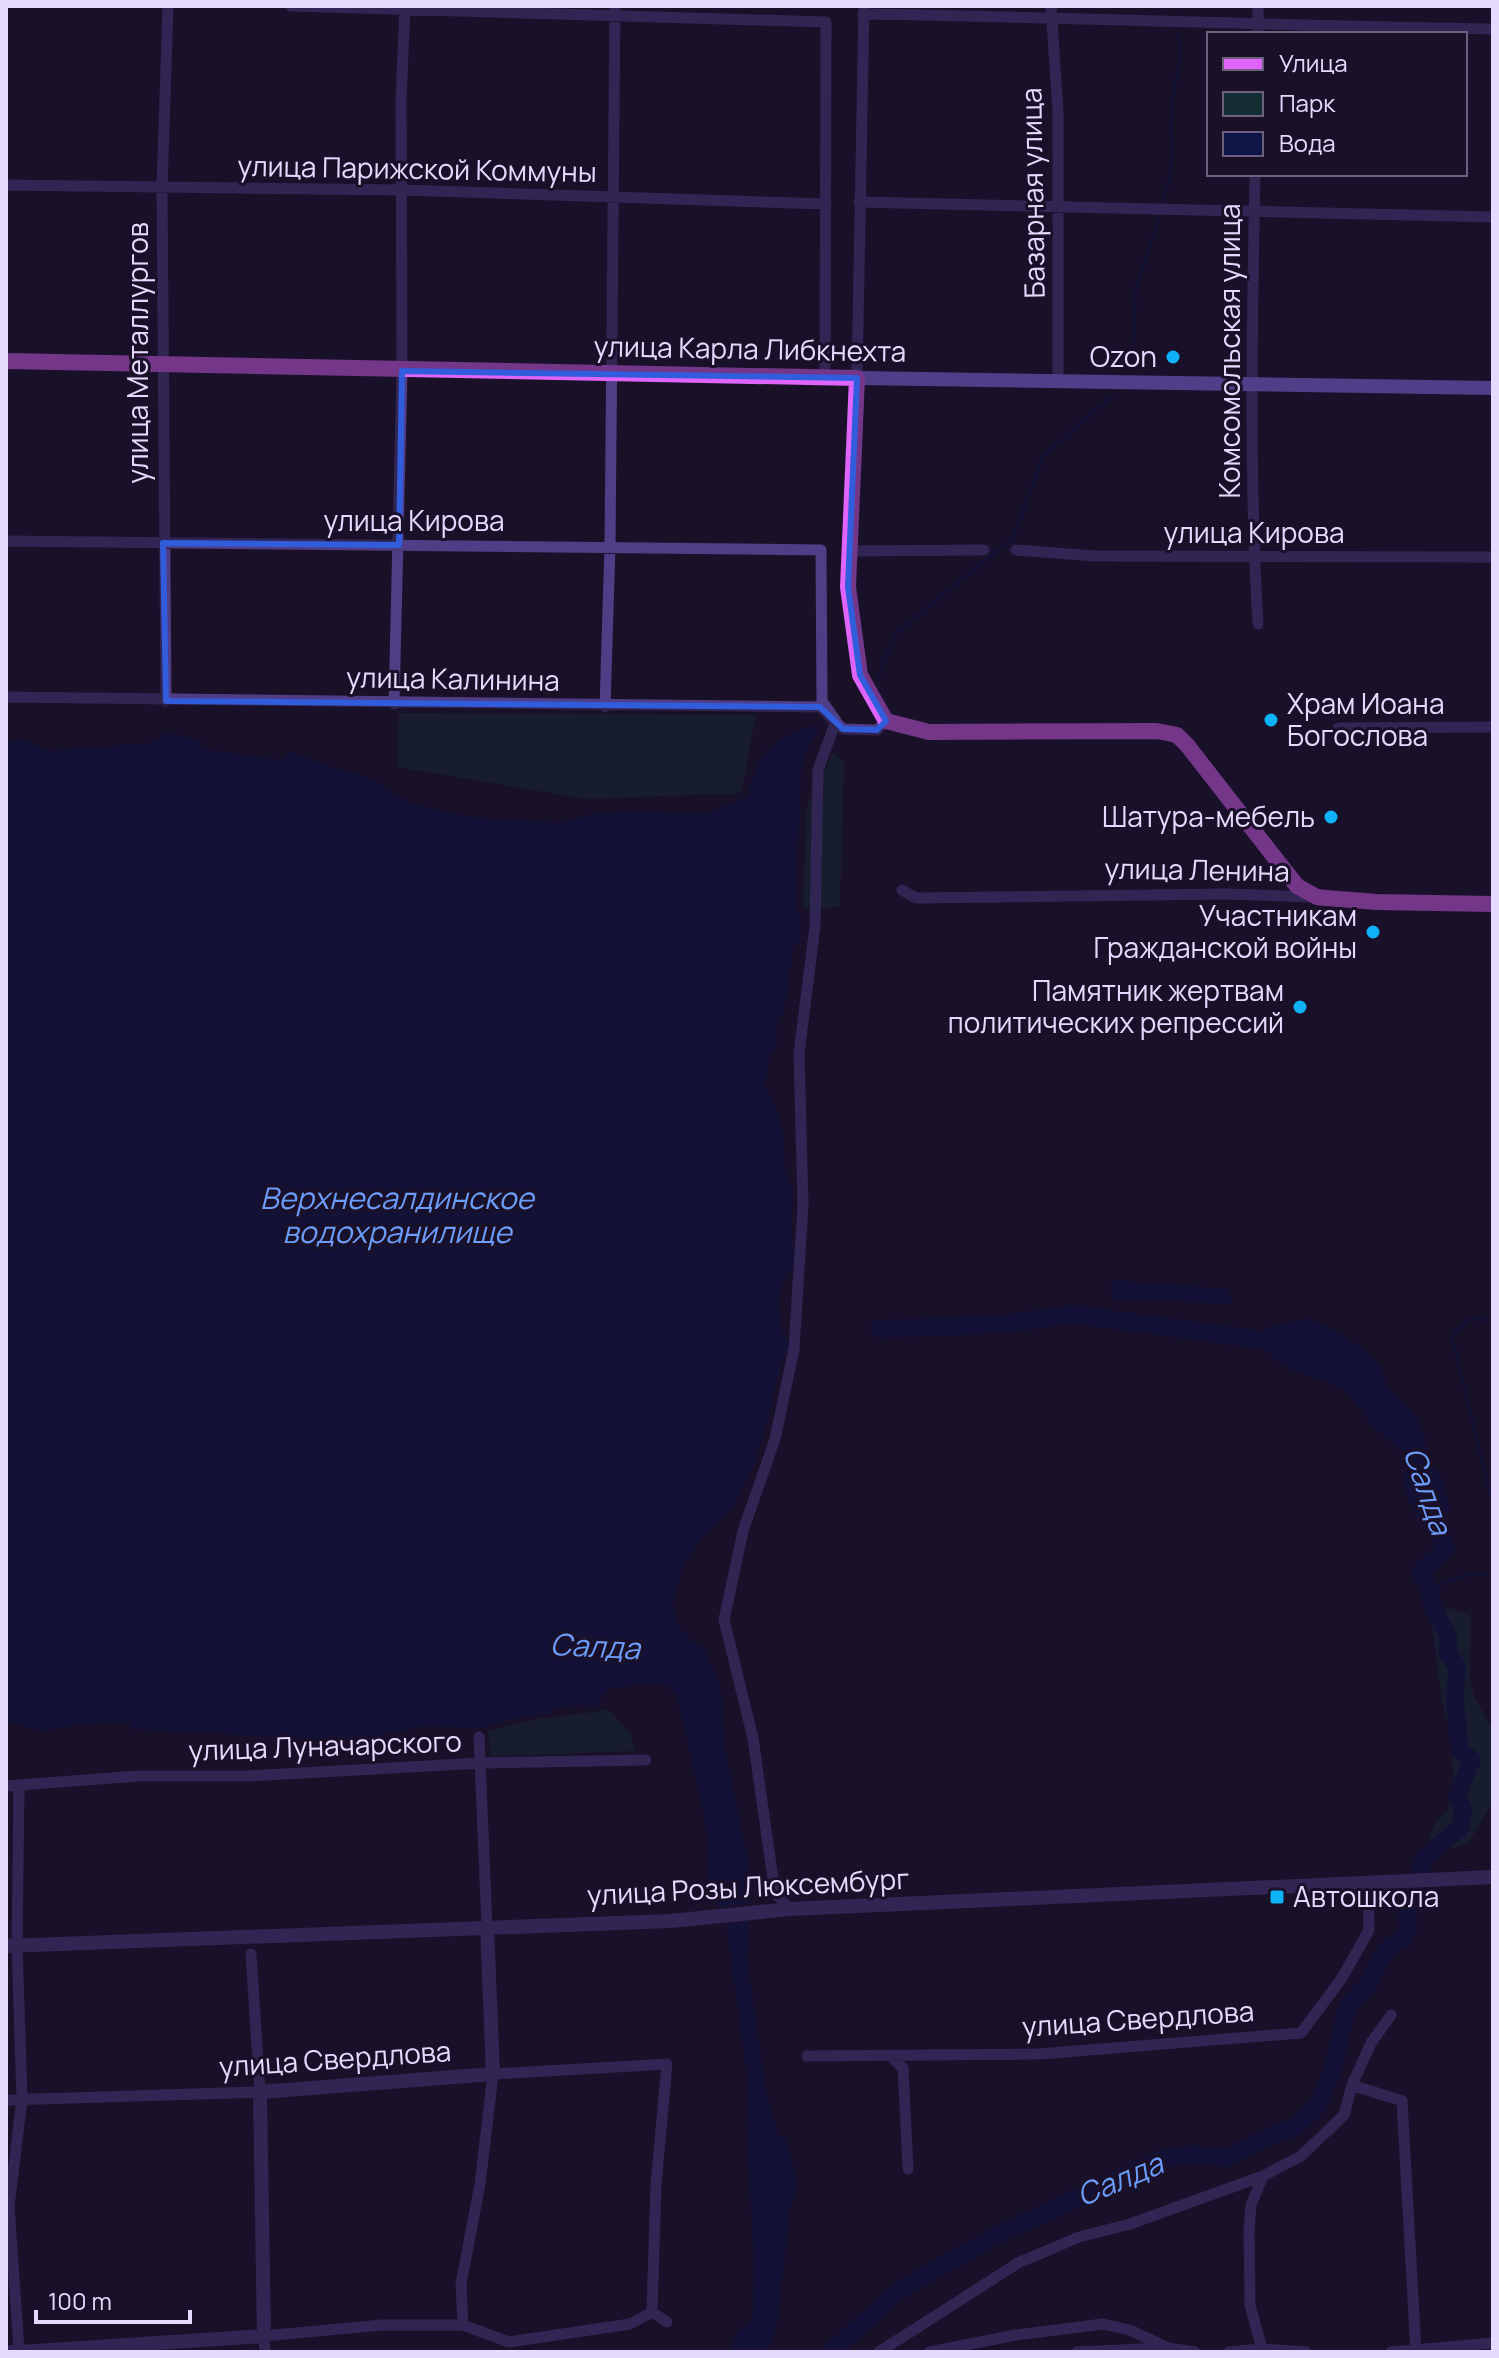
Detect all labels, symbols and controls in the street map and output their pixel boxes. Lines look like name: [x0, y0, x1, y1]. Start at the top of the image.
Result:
legend: [1207, 32, 1467, 176]
text: Улица: [1279, 46, 1348, 79]
text: Парк: [1279, 86, 1336, 119]
street label: Базарная улица: [1011, 87, 1053, 299]
text: Вода: [1279, 126, 1336, 159]
street label: улица Парижской Коммуны: [237, 146, 597, 190]
street label: Комсомольская улица: [1210, 203, 1248, 499]
street label: улица Металлургов: [118, 222, 156, 484]
street label: улица Карла Либкнехта: [593, 326, 907, 370]
place label: Ozon: [1090, 337, 1157, 375]
marker: Ozon: [1164, 348, 1182, 366]
street label: улица Кирова: [324, 501, 504, 539]
street label: улица Кирова: [1164, 513, 1344, 551]
street label: улица Калинина: [346, 657, 560, 699]
place label: Храм Иоана Богослова: [1287, 684, 1444, 754]
marker: Храм Иоана Богослова: [1262, 711, 1280, 729]
place label: Шатура-мебель: [1102, 797, 1315, 835]
marker: Шатура-мебель: [1322, 808, 1340, 826]
street label: улица Ленина: [1104, 848, 1290, 890]
place label: Участникам Гражданской войны: [1094, 896, 1357, 966]
marker: Участникам Гражданской войны: [1364, 923, 1382, 941]
place label: Памятник жертвам политических репрессий: [948, 971, 1284, 1041]
marker: Памятник жертвам политических репрессий: [1291, 998, 1309, 1016]
water label: Верхнесалдинское водохранилище: [260, 1177, 535, 1252]
water label: Салда: [1394, 1441, 1463, 1541]
water label: Салда: [549, 1623, 642, 1668]
street label: улица Луначарского: [188, 1721, 462, 1769]
street label: улица Розы Люксембург: [586, 1859, 910, 1913]
place label: Автошкола: [1293, 1877, 1439, 1915]
marker: Автошкола: [1268, 1888, 1286, 1906]
street label: улица Свердлова: [1021, 1991, 1255, 2045]
street label: улица Свердлова: [218, 2031, 452, 2085]
water label: Салда: [1070, 2142, 1170, 2215]
scale bar: [36, 2274, 190, 2324]
text: 100 m: [48, 2284, 112, 2317]

